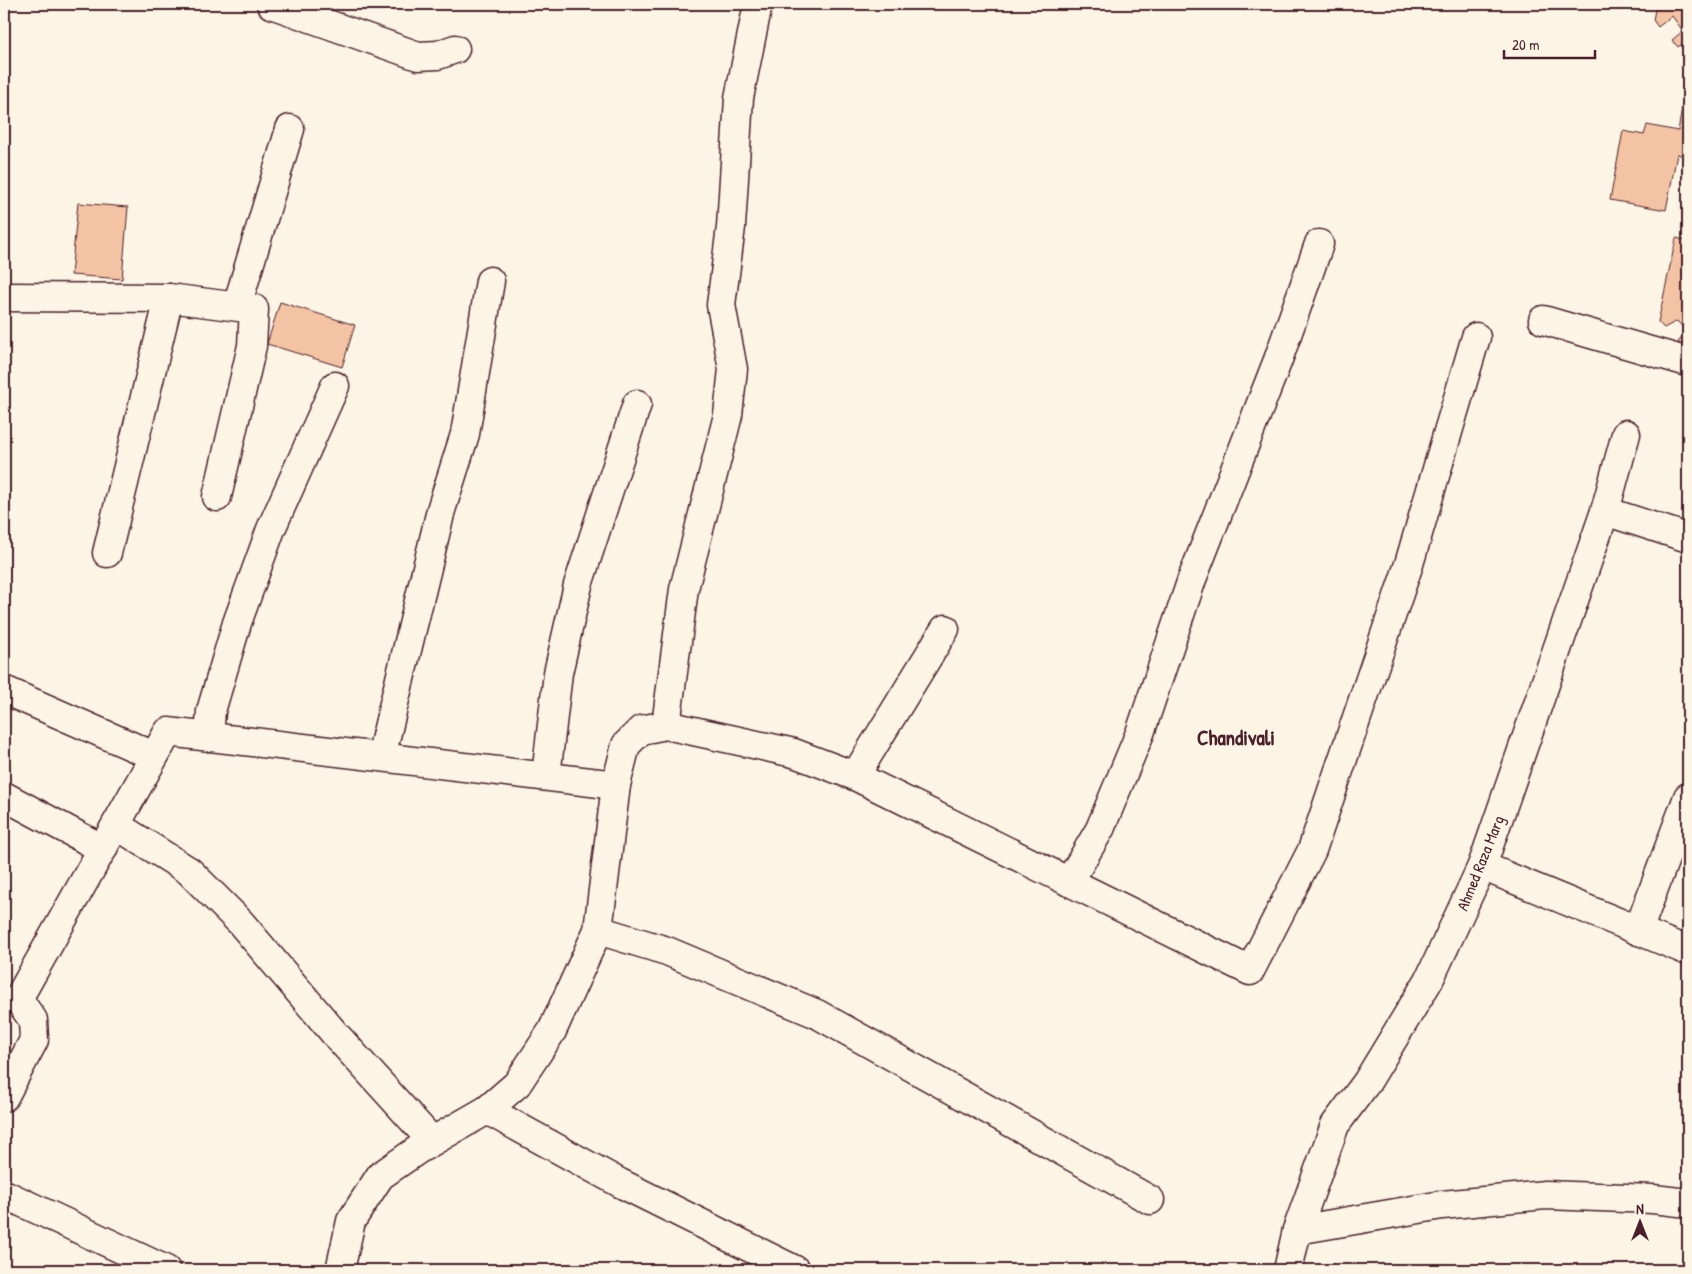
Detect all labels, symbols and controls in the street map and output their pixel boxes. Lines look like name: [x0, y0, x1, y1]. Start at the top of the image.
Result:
scale bar: [1504, 28, 1596, 60]
text: 20 m: [1512, 34, 1539, 55]
district label: Chandivali: [1197, 723, 1275, 752]
street label: Ahmed Raza Marg: [1451, 812, 1509, 914]
north arrow: [1614, 1196, 1664, 1246]
text: N: [1636, 1199, 1644, 1218]

